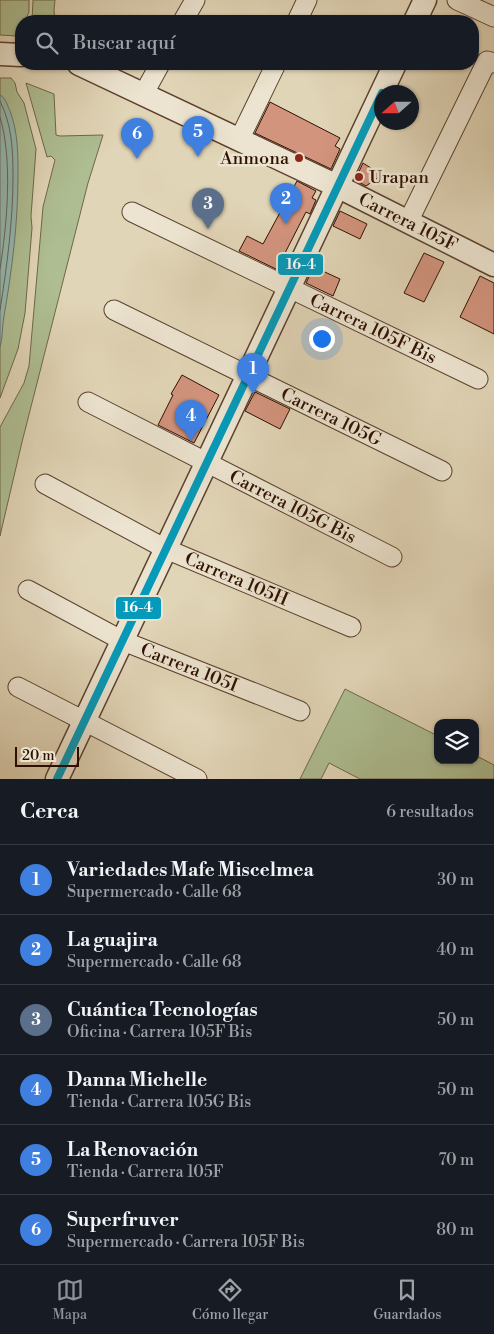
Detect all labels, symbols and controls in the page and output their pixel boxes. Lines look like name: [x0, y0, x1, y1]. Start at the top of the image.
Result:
search box: [15, 15, 479, 70]
icon: search: [33, 29, 61, 57]
text: Buscar aquí: [73, 31, 175, 55]
north arrow: [374, 85, 419, 130]
pin: 5: [182, 116, 214, 157]
pin: 6: [121, 118, 153, 159]
place label: Anmona: [219, 147, 290, 170]
marker: Anmona: [293, 152, 305, 164]
place label: Urapan: [369, 166, 429, 189]
marker: Urapan: [353, 171, 365, 183]
pin: 2: [270, 183, 302, 224]
street label: Carrera 105F: [355, 187, 462, 256]
pin: 3: [192, 188, 224, 229]
line badge: 16-4: [277, 253, 324, 276]
text: 16-4: [286, 256, 316, 274]
street label: Carrera 105F Bis: [306, 288, 441, 369]
your location: [309, 326, 335, 352]
pin: 1: [237, 353, 269, 394]
street label: Carrera 105G: [277, 382, 386, 451]
pin: 4: [175, 400, 207, 441]
street label: Carrera 105G Bis: [226, 465, 360, 548]
street label: Carrera 105H: [181, 547, 292, 611]
line badge: 16-4: [115, 596, 162, 620]
text: 16-4: [123, 599, 153, 617]
street label: Carrera 105I: [137, 638, 241, 697]
map controls: [434, 719, 479, 764]
button: layers: [434, 719, 479, 764]
scale bar: [15, 744, 79, 767]
text: 20 m: [22, 747, 54, 765]
text: Cerca: [20, 799, 79, 825]
text: 6 resultados: [386, 802, 474, 822]
text: Variedades Mafe Miscelmea: [67, 858, 314, 882]
text: 1: [32, 870, 40, 890]
text: 30 m: [437, 870, 474, 890]
text: Supermercado · Calle 68: [67, 882, 242, 902]
text: La guajira: [67, 928, 158, 952]
text: 2: [31, 940, 41, 960]
text: 40 m: [437, 940, 474, 960]
text: Supermercado · Calle 68: [67, 952, 242, 972]
text: Cuántica Tecnologías: [67, 998, 258, 1022]
text: 3: [31, 1010, 41, 1030]
text: 50 m: [437, 1010, 474, 1030]
text: Oficina · Carrera 105F Bis: [67, 1022, 252, 1042]
text: Danna Michelle: [67, 1068, 207, 1092]
text: 4: [31, 1080, 41, 1100]
text: 50 m: [437, 1080, 474, 1100]
text: Tienda · Carrera 105G Bis: [67, 1092, 251, 1112]
text: La Renovación: [67, 1138, 198, 1162]
text: 5: [31, 1150, 41, 1170]
text: 70 m: [438, 1150, 474, 1170]
text: Tienda · Carrera 105F: [67, 1162, 223, 1182]
text: Superfruver: [67, 1208, 179, 1232]
text: 6: [31, 1220, 41, 1240]
text: 80 m: [436, 1220, 474, 1240]
text: Supermercado · Carrera 105F Bis: [67, 1232, 305, 1252]
tab: Mapa: [52, 1276, 87, 1324]
tab: Cómo llegar: [192, 1276, 268, 1324]
tab: Guardados: [373, 1276, 442, 1324]

